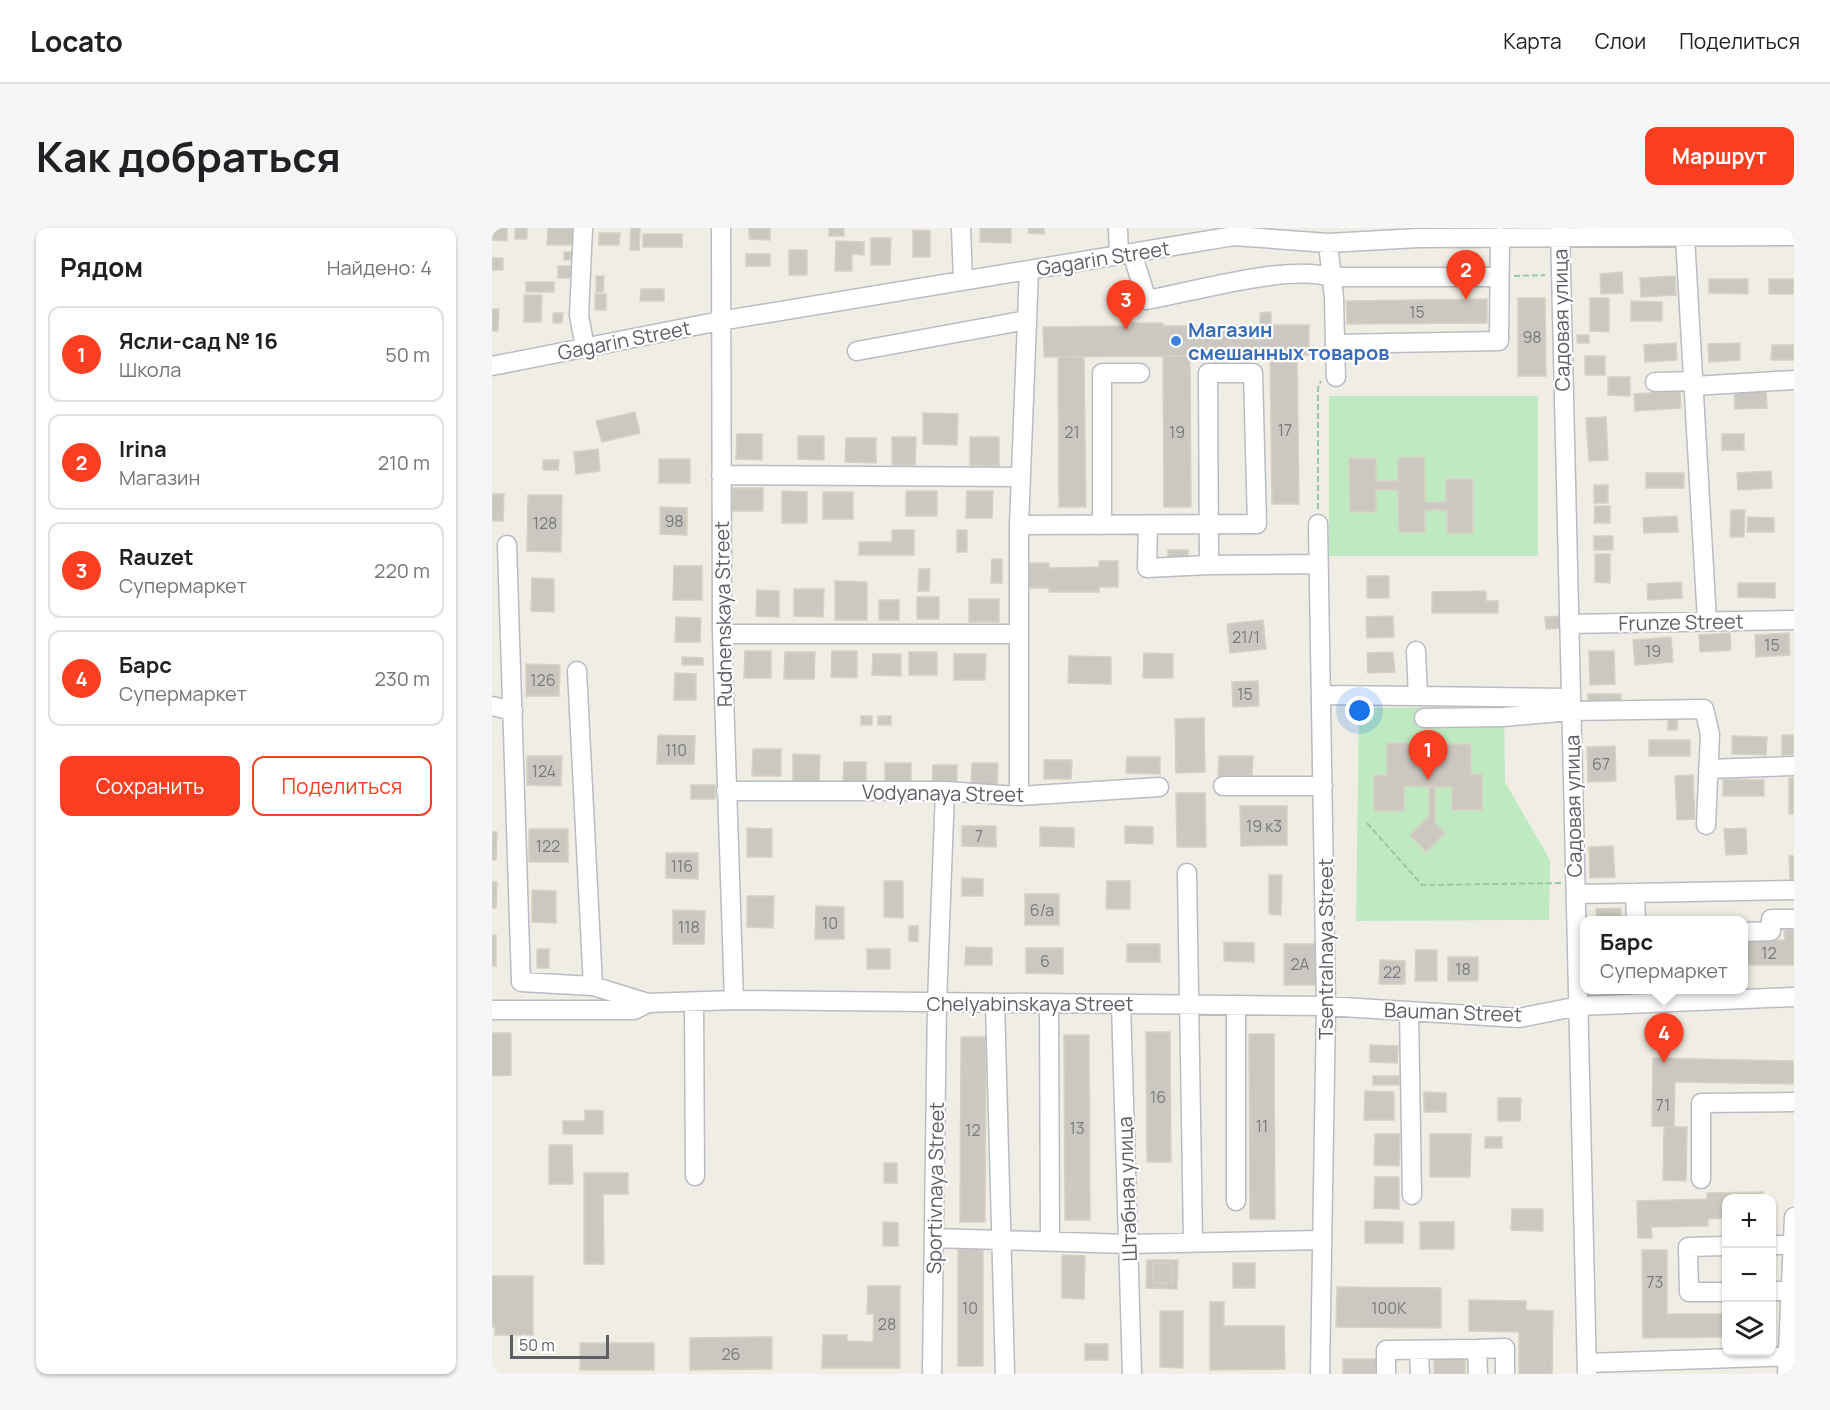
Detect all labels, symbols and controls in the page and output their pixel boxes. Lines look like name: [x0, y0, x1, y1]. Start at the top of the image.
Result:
text: Locato: [30, 22, 123, 60]
text: Карта: [1503, 27, 1562, 55]
text: Слои: [1595, 27, 1646, 55]
text: Поделиться: [1679, 27, 1800, 55]
text: Как добраться: [36, 127, 341, 185]
button: Маршрут: [1645, 127, 1794, 185]
street label: Gagarin Street: [1034, 234, 1172, 282]
street label: Садовая улица: [1546, 248, 1576, 392]
text: Рядом: [60, 249, 143, 285]
pin: 2: [1446, 250, 1486, 300]
text: Найдено: 4: [327, 254, 432, 281]
pin: 3: [1106, 280, 1146, 330]
house number: 15: [1409, 301, 1425, 323]
street label: Gagarin Street: [555, 314, 693, 366]
place label: Магазин смешанных товаров: [1188, 316, 1389, 366]
text: Ясли-сад № 16: [119, 326, 278, 356]
house number: 98: [1522, 326, 1542, 348]
marker: Магазин смешанных товаров: [1169, 334, 1183, 348]
text: 1: [77, 341, 86, 368]
text: 50 m: [385, 341, 430, 368]
text: Школа: [119, 356, 181, 383]
house number: 17: [1278, 419, 1292, 441]
house number: 21: [1064, 421, 1080, 443]
house number: 19: [1169, 421, 1185, 443]
text: Irina: [119, 434, 167, 464]
text: 2: [76, 449, 87, 476]
text: 210 m: [378, 449, 430, 476]
text: Магазин: [119, 464, 200, 491]
house number: 98: [664, 510, 684, 532]
house number: 128: [533, 512, 557, 534]
street label: Rudnenskaya Street: [708, 521, 738, 707]
text: Rauzet: [119, 542, 194, 572]
text: 3: [76, 557, 87, 584]
text: 220 m: [374, 557, 430, 584]
text: Супермаркет: [119, 572, 247, 599]
street label: Frunze Street: [1618, 607, 1744, 637]
house number: 21/1: [1232, 626, 1260, 648]
house number: 15: [1764, 634, 1780, 656]
house number: 19: [1645, 640, 1661, 662]
text: Барс: [119, 650, 172, 680]
text: 4: [75, 665, 88, 692]
text: 230 m: [374, 665, 430, 692]
house number: 126: [530, 669, 556, 691]
text: Супермаркет: [119, 680, 247, 707]
house number: 15: [1237, 683, 1253, 705]
your location: [1345, 696, 1374, 725]
pin: 1: [1408, 730, 1448, 780]
street label: Садовая улица: [1558, 734, 1588, 878]
house number: 110: [665, 739, 687, 761]
house number: 67: [1592, 753, 1610, 775]
button: Сохранить: [60, 756, 240, 816]
button: Поделиться: [252, 756, 432, 816]
house number: 124: [532, 760, 556, 782]
street label: Vodyanaya Street: [862, 778, 1024, 808]
house number: 19 к3: [1246, 815, 1282, 837]
house number: 7: [975, 825, 983, 847]
house number: 122: [536, 835, 560, 857]
house number: 116: [671, 855, 693, 877]
street label: Tsentralnaya Street: [1312, 858, 1339, 1040]
house number: 6/а: [1030, 899, 1054, 921]
house number: 10: [822, 912, 838, 934]
house number: 118: [678, 916, 700, 938]
popup: [1580, 916, 1748, 994]
text: Барс: [1600, 927, 1653, 957]
house number: 12: [1761, 942, 1777, 964]
house number: 6: [1040, 950, 1050, 972]
house number: 2А: [1291, 953, 1309, 975]
text: Супермаркет: [1600, 957, 1728, 984]
house number: 18: [1455, 958, 1471, 980]
house number: 22: [1383, 961, 1401, 983]
street label: Chelyabinskaya Street: [926, 990, 1134, 1017]
street label: Bauman Street: [1384, 996, 1522, 1028]
pin: 4: [1644, 1014, 1684, 1063]
house number: 16: [1150, 1086, 1166, 1108]
house number: 71: [1656, 1094, 1670, 1116]
street label: Sportivnaya Street: [920, 1102, 950, 1274]
house number: 11: [1256, 1115, 1268, 1137]
street label: Штабная улица: [1111, 1116, 1143, 1262]
house number: 13: [1069, 1117, 1085, 1139]
house number: 12: [965, 1119, 981, 1141]
map controls: [1722, 1194, 1776, 1356]
button: +: [1722, 1194, 1776, 1248]
button: −: [1722, 1248, 1776, 1302]
house number: 73: [1647, 1271, 1663, 1293]
house number: 10: [962, 1297, 978, 1319]
house number: 100К: [1371, 1297, 1407, 1319]
button: layers: [1722, 1302, 1776, 1356]
house number: 28: [878, 1313, 896, 1335]
scale bar: [510, 1332, 609, 1360]
text: 50 m: [519, 1334, 555, 1356]
house number: 26: [721, 1343, 741, 1365]

